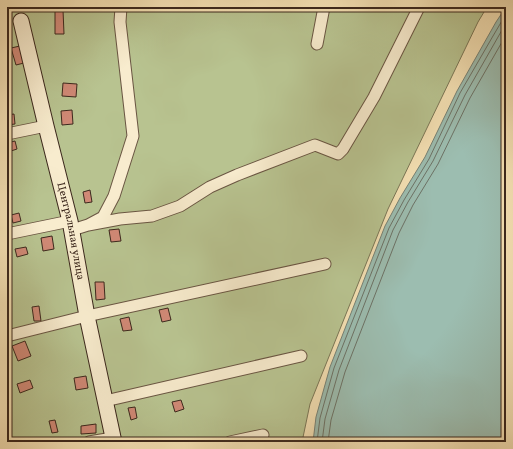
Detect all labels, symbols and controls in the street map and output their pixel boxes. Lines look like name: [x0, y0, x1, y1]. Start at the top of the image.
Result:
street label: Центральная улица: [53, 181, 88, 282]

